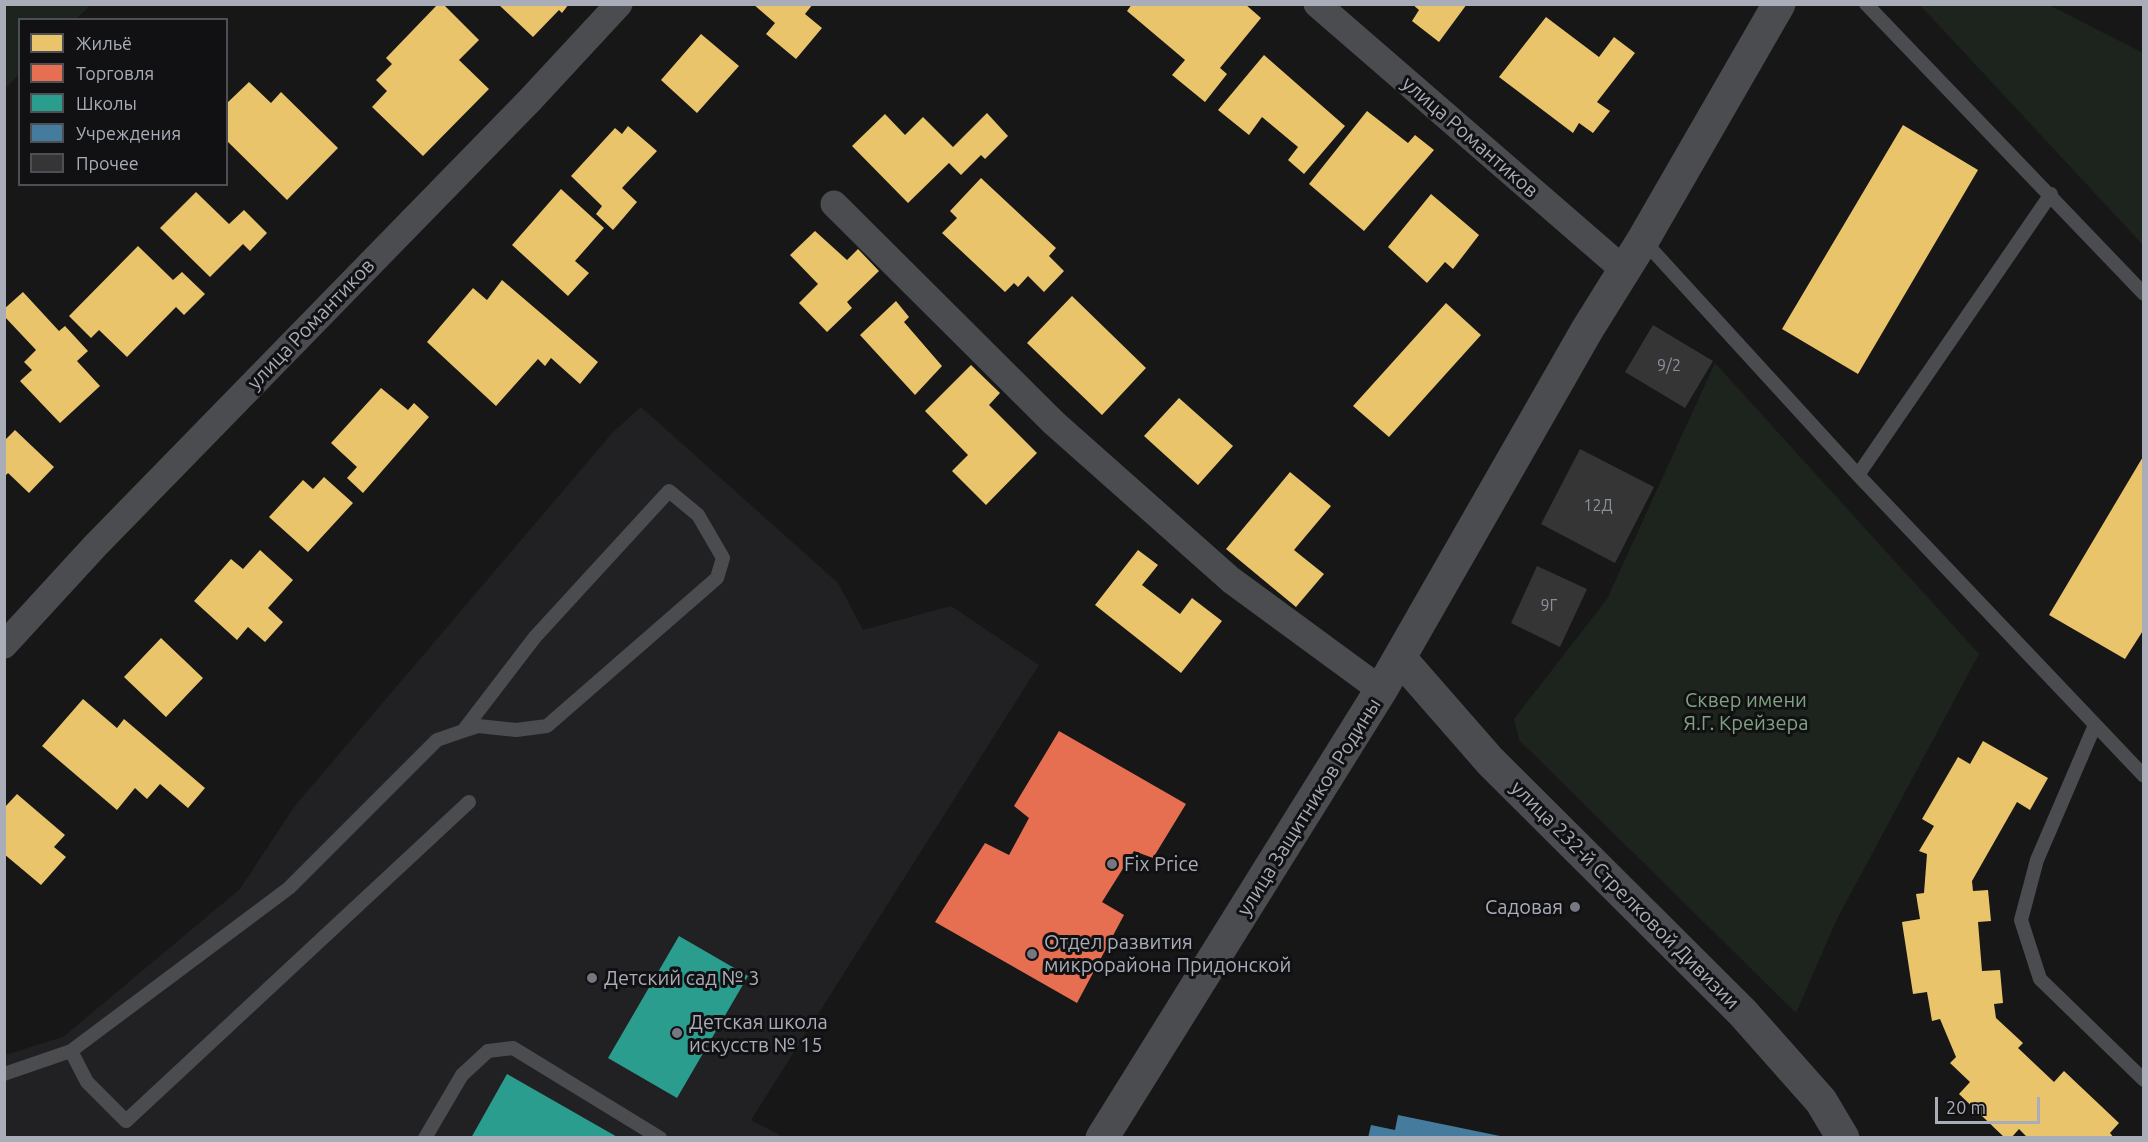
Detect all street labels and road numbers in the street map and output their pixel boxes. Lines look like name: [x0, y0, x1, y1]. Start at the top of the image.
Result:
street label: улица Романтиков: [1397, 71, 1543, 203]
street label: улица Романтиков: [242, 254, 380, 394]
street label: улица Защитников Родины: [1232, 694, 1386, 920]
street label: улица 232-й Стрелковой Дивизии: [1506, 776, 1744, 1014]

